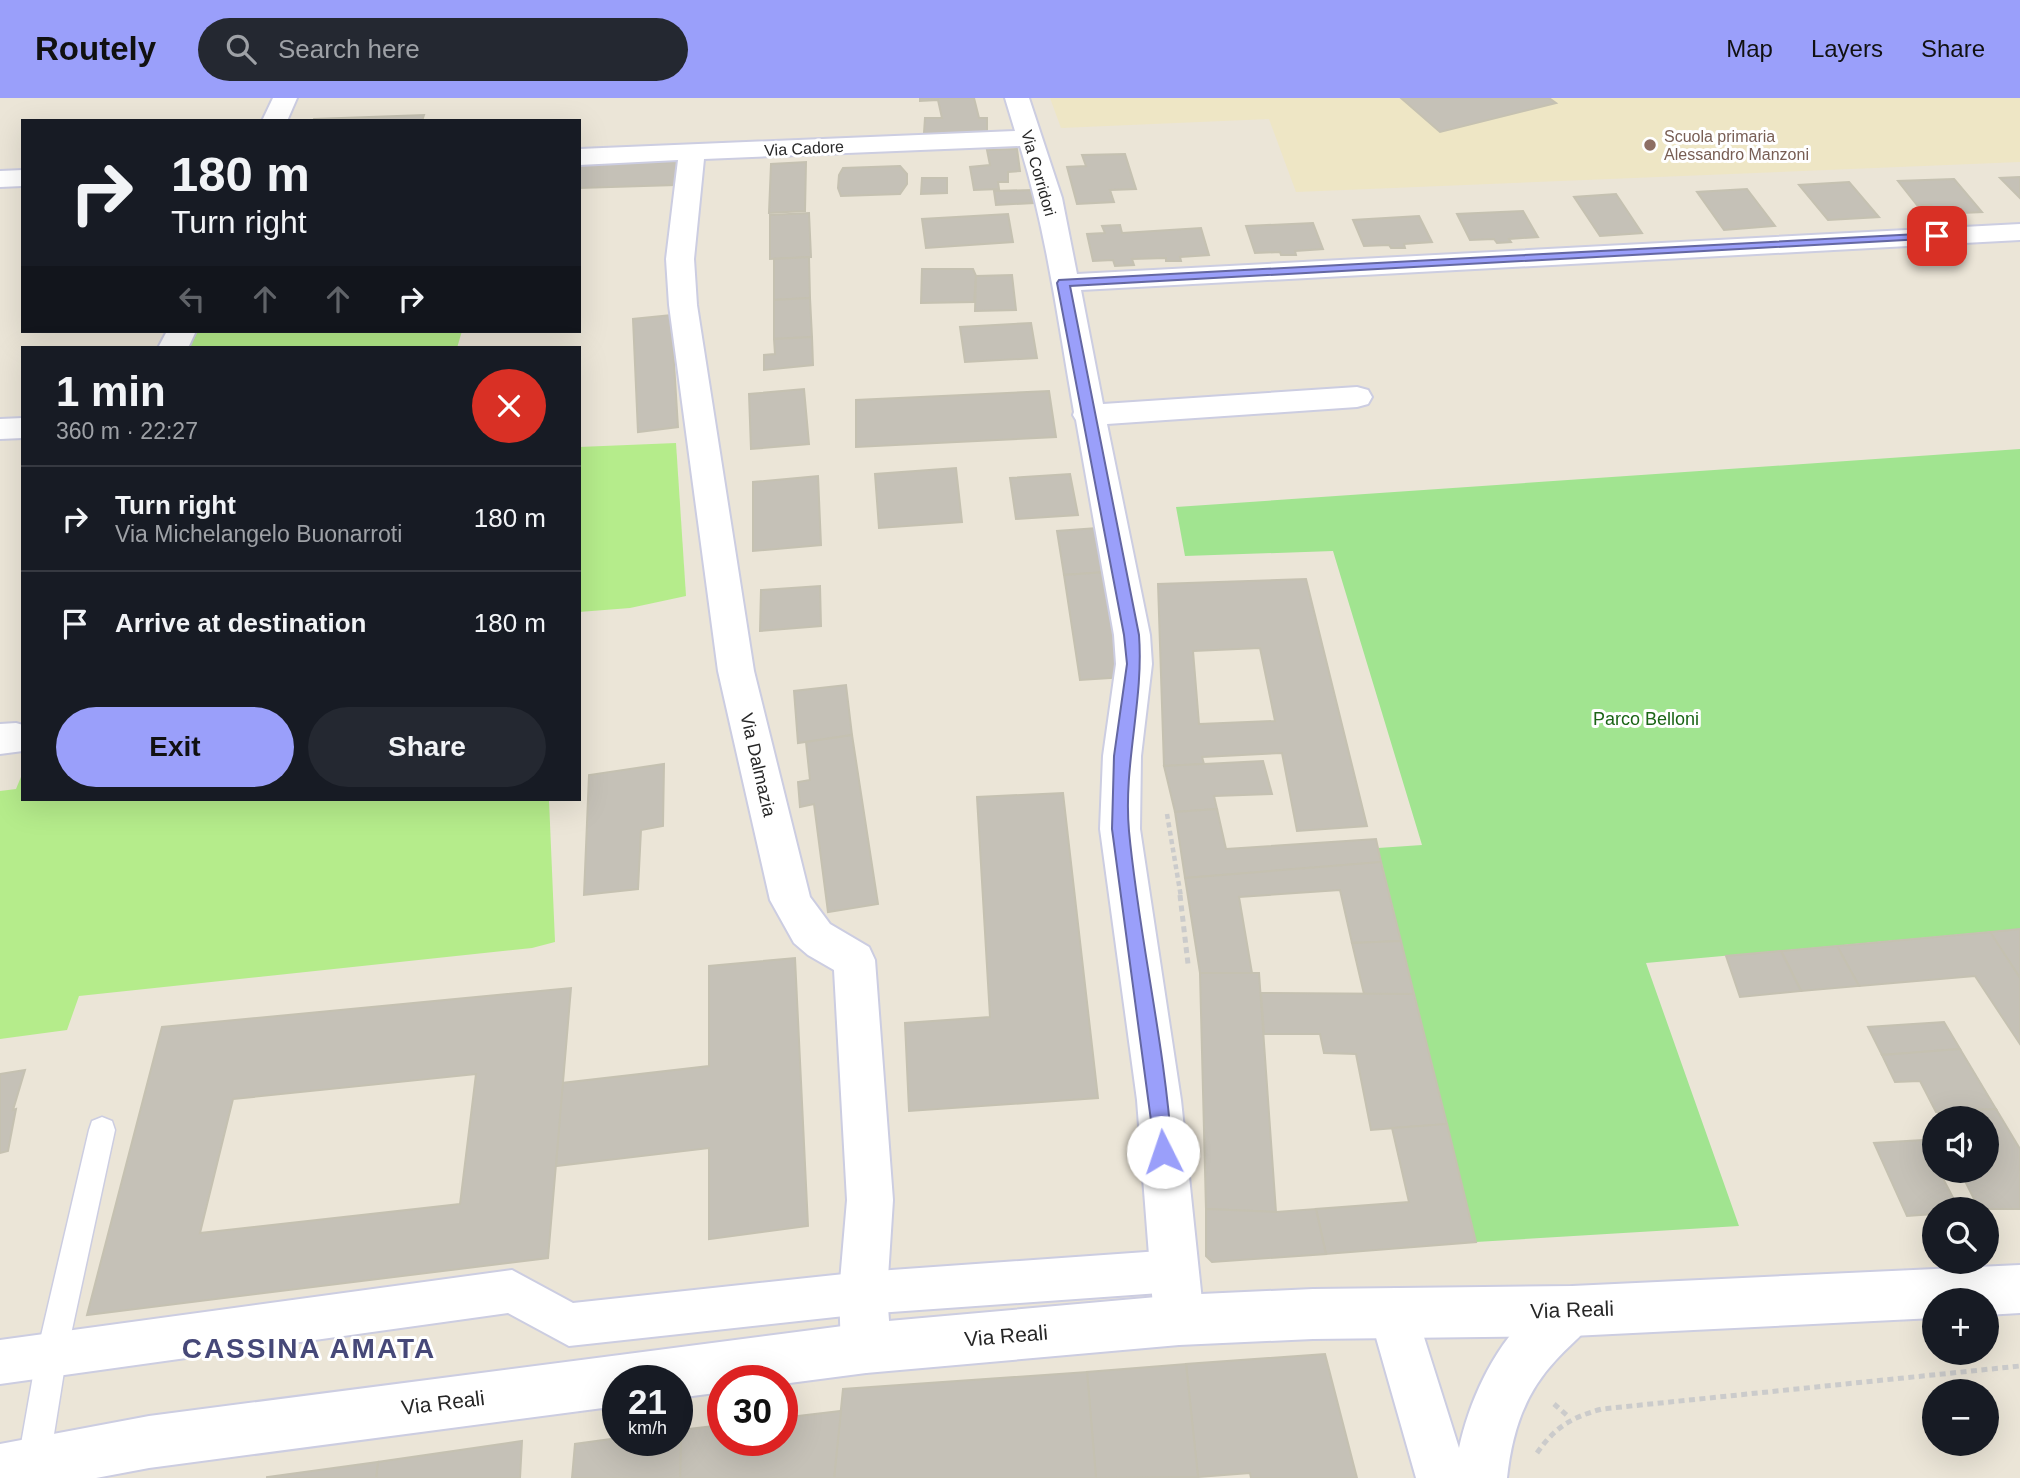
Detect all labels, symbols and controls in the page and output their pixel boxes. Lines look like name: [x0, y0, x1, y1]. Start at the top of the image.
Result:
search box: [198, 18, 688, 81]
text: Routely: [35, 30, 156, 67]
icon: search: [222, 30, 260, 68]
text: Search here: [278, 34, 420, 64]
text: Map: [1726, 35, 1773, 62]
text: Layers: [1811, 35, 1883, 62]
text: Share: [1921, 35, 1985, 62]
street label: Via Corridori: [1018, 128, 1059, 218]
place label: Scuola primaria Alessandro Manzoni: [1664, 128, 1809, 163]
marker: Scuola primaria Alessandro Manzoni: [1642, 137, 1658, 153]
street label: Via Cadore: [764, 138, 844, 159]
icon: right: [56, 147, 147, 238]
text: 180 m: [171, 147, 310, 201]
text: Turn right: [171, 204, 307, 240]
pin: [1907, 206, 1967, 266]
icon: arrive: [1918, 217, 1956, 255]
icon: left: [173, 280, 211, 318]
icon: ahead: [246, 280, 284, 318]
icon: ahead: [319, 280, 357, 318]
icon: right: [392, 280, 430, 318]
text: 1 min: [56, 368, 166, 415]
button: close: [472, 369, 546, 443]
text: 360 m · 22:27: [56, 418, 198, 444]
text: Turn right: [115, 490, 236, 520]
icon: right: [56, 500, 94, 538]
text: 180 m: [474, 503, 546, 533]
text: Via Michelangelo Buonarroti: [115, 521, 402, 547]
icon: arrive: [56, 605, 94, 643]
text: Arrive at destination: [115, 608, 366, 638]
text: 180 m: [474, 608, 546, 638]
button: Exit: [56, 707, 294, 787]
button: Share: [308, 707, 546, 787]
park label: Parco Belloni: [1593, 709, 1699, 729]
street label: Via Dalmazia: [736, 711, 780, 820]
map controls: [1922, 1106, 1999, 1456]
button: sound: [1922, 1106, 1999, 1183]
position arrow: [1126, 1115, 1200, 1189]
button: search: [1922, 1197, 1999, 1274]
button: +: [1922, 1288, 1999, 1365]
street label: Via Reali: [1530, 1297, 1614, 1322]
street label: Via Reali: [963, 1320, 1049, 1351]
district label: CASSINA AMATA: [182, 1333, 436, 1364]
speed limit sign: 30: [707, 1365, 798, 1456]
button: −: [1922, 1379, 1999, 1456]
text: 21: [628, 1382, 667, 1421]
street label: Via Reali: [400, 1386, 486, 1419]
text: km/h: [628, 1418, 667, 1438]

